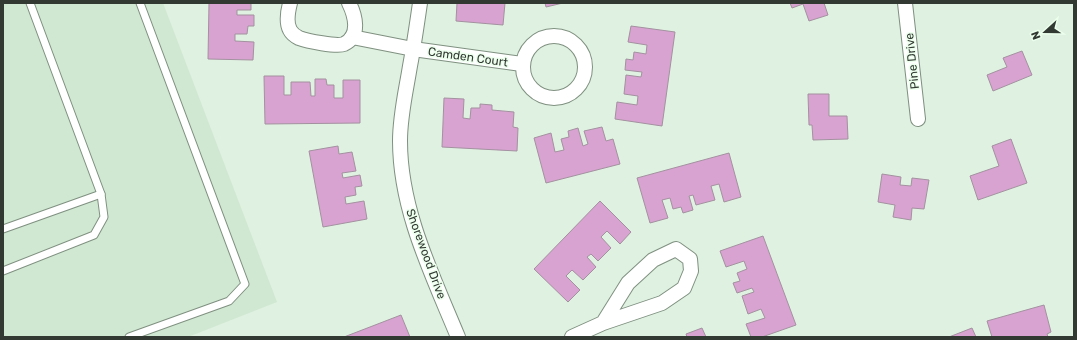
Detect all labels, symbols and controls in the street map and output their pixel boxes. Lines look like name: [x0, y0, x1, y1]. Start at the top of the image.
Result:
north arrow: [1025, 12, 1065, 52]
text: N: [1029, 29, 1044, 41]
street label: Pine Drive: [902, 32, 922, 90]
street label: Camden Court: [427, 44, 509, 70]
street label: Shorewood Drive: [403, 207, 449, 301]

